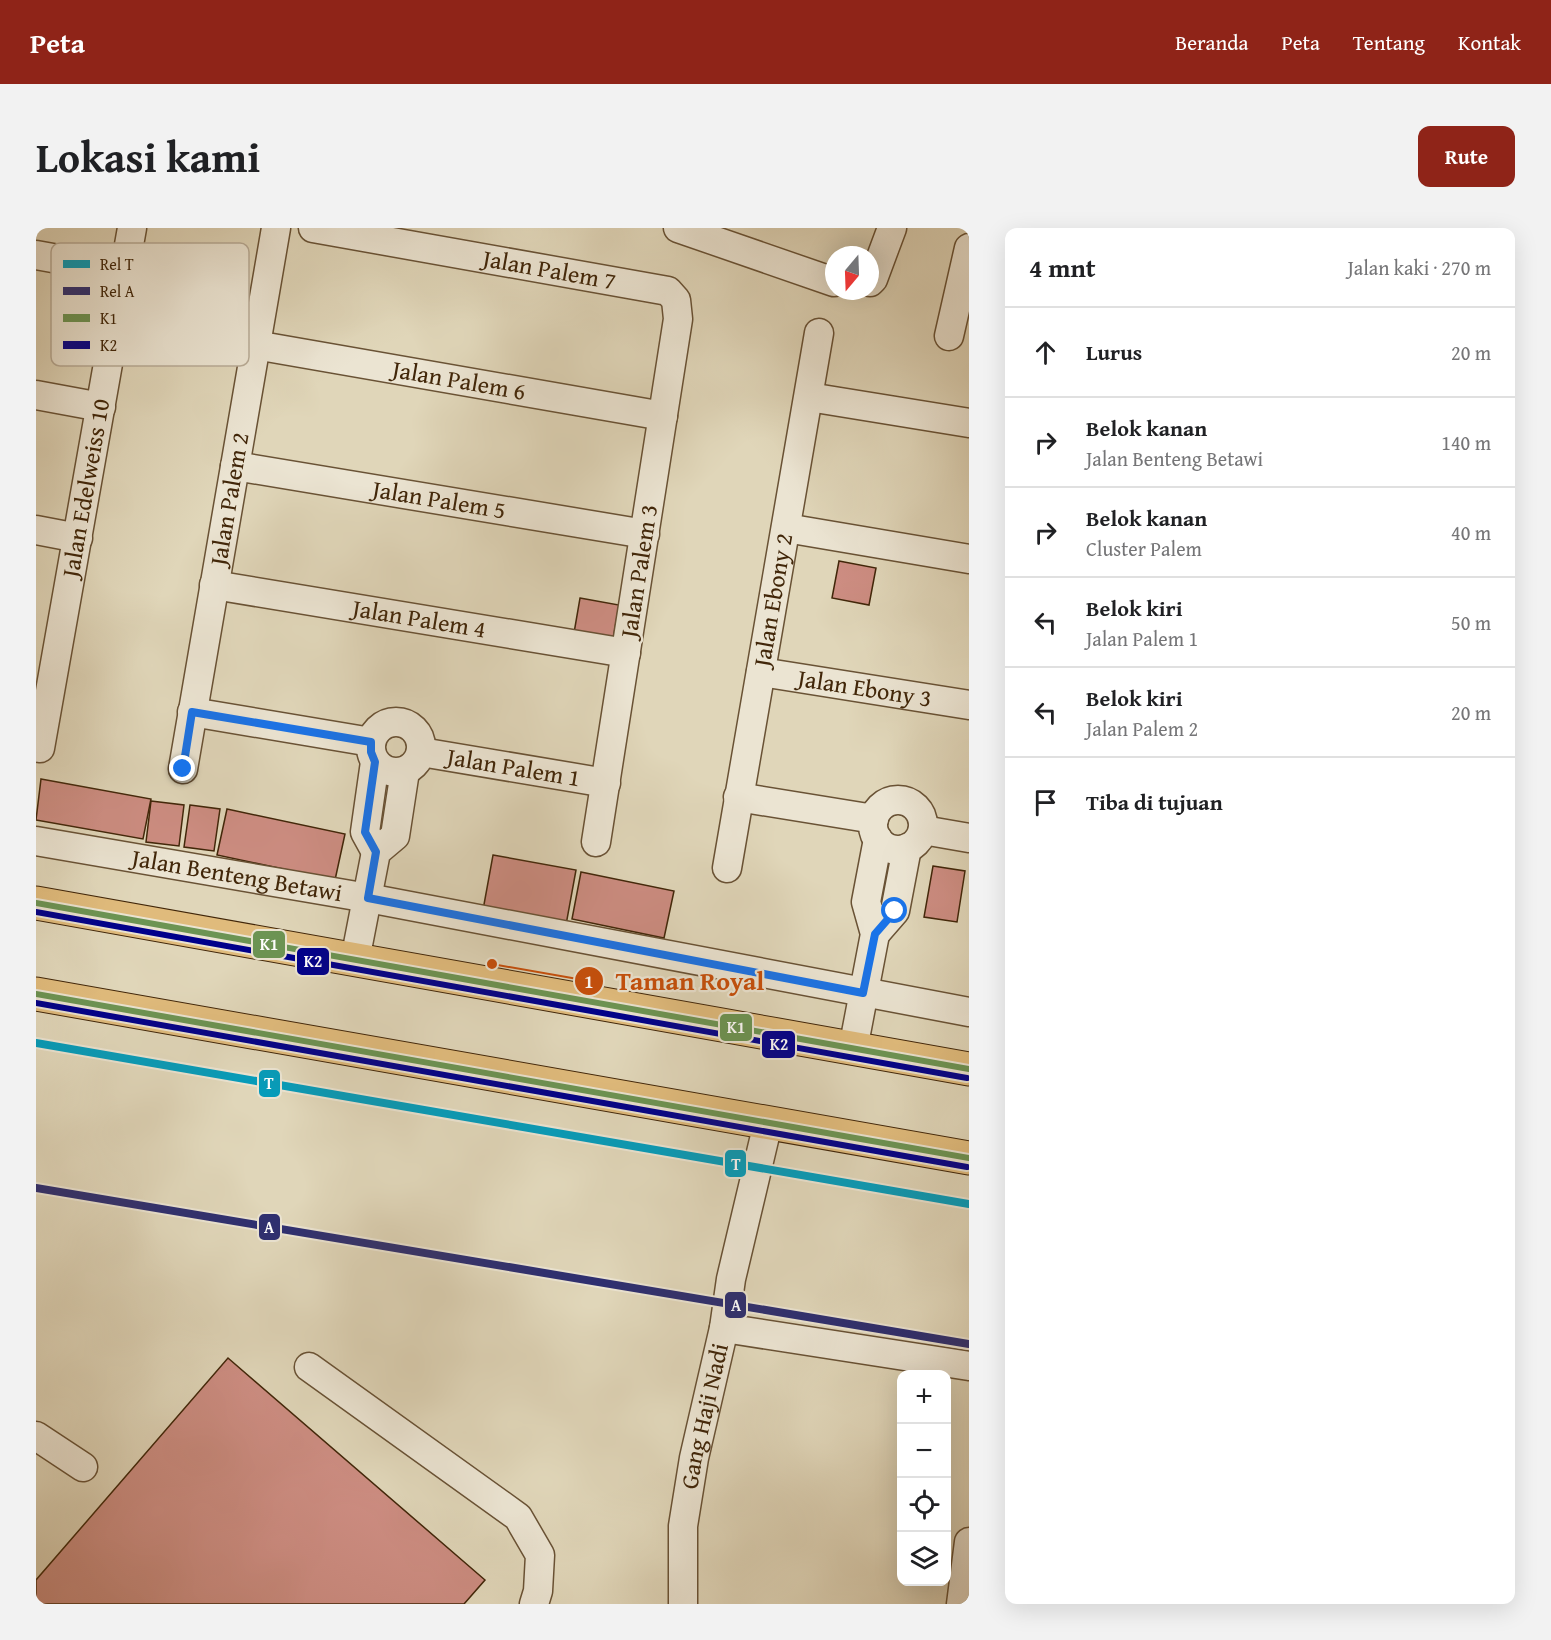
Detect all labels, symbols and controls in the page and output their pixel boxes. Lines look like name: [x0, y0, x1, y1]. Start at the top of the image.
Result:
text: Peta: [30, 22, 85, 63]
text: Beranda: [1175, 27, 1248, 58]
text: Peta: [1281, 27, 1320, 58]
text: Tentang: [1353, 27, 1425, 58]
text: Kontak: [1458, 27, 1521, 58]
text: Lokasi kami: [36, 126, 260, 187]
button: Rute: [1418, 126, 1515, 187]
street label: Jalan Palem 7: [477, 240, 619, 298]
legend: [51, 243, 249, 366]
north arrow: [825, 246, 879, 300]
text: 4 mnt: [1029, 248, 1096, 287]
text: Rel T: [100, 252, 134, 276]
text: Jalan kaki · 270 m: [1347, 253, 1491, 282]
text: Rel A: [100, 279, 135, 303]
text: K1: [100, 306, 117, 330]
text: K2: [100, 333, 117, 357]
icon: ahead: [1029, 336, 1062, 369]
text: Lurus: [1086, 336, 1142, 368]
text: 20 m: [1451, 338, 1491, 367]
street label: Jalan Palem 6: [387, 351, 528, 409]
street label: Jalan Edelweiss 10: [52, 396, 118, 583]
text: Belok kanan: [1086, 412, 1207, 444]
icon: right: [1029, 426, 1062, 459]
text: 140 m: [1441, 428, 1491, 457]
street label: Jalan Palem 2: [200, 430, 258, 571]
text: Jalan Benteng Betawi: [1086, 444, 1263, 473]
street label: Jalan Palem 5: [367, 471, 509, 528]
street label: Jalan Palem 3: [610, 502, 666, 643]
text: Belok kanan: [1086, 502, 1207, 534]
icon: right: [1029, 516, 1062, 549]
text: 40 m: [1451, 518, 1491, 547]
street label: Jalan Ebony 2: [743, 530, 801, 672]
text: Cluster Palem: [1086, 534, 1202, 563]
street label: Jalan Palem 4: [347, 590, 489, 647]
text: Belok kiri: [1086, 592, 1183, 624]
icon: left: [1029, 606, 1062, 639]
text: 50 m: [1451, 608, 1491, 637]
text: Jalan Palem 1: [1086, 624, 1198, 653]
street label: Jalan Ebony 3: [792, 660, 934, 716]
text: Belok kiri: [1086, 682, 1183, 714]
icon: left: [1029, 696, 1062, 729]
text: 20 m: [1451, 698, 1491, 727]
text: Jalan Palem 2: [1086, 714, 1198, 743]
street label: Jalan Palem 1: [442, 738, 583, 795]
route end: [169, 755, 195, 781]
icon: arrive: [1029, 786, 1062, 819]
text: Tiba di tujuan: [1086, 786, 1223, 818]
street label: Jalan Benteng Betawi: [126, 839, 345, 910]
route start: [881, 897, 907, 923]
line badge: K1: [252, 930, 286, 959]
text: K1: [260, 932, 278, 956]
line badge: K2: [296, 947, 330, 976]
text: K2: [304, 949, 322, 973]
callout: Taman Royal: [574, 959, 777, 1003]
text: Taman Royal: [616, 961, 764, 1000]
text: 1: [584, 968, 594, 995]
line badge: K1: [719, 1013, 753, 1042]
text: K1: [727, 1015, 745, 1039]
line badge: K2: [761, 1030, 796, 1059]
text: K2: [770, 1032, 788, 1056]
line badge: T: [258, 1069, 281, 1098]
text: T: [264, 1071, 274, 1095]
line badge: T: [724, 1149, 747, 1178]
text: T: [731, 1152, 741, 1176]
line badge: A: [258, 1213, 281, 1241]
text: A: [264, 1215, 275, 1239]
line badge: A: [724, 1291, 747, 1319]
text: A: [731, 1293, 742, 1317]
street label: Gang Haji Nadi: [671, 1339, 737, 1492]
map controls: [897, 1370, 951, 1586]
button: +: [897, 1370, 951, 1424]
button: −: [897, 1424, 951, 1478]
button: locate: [897, 1478, 951, 1532]
button: layers: [897, 1532, 951, 1586]

